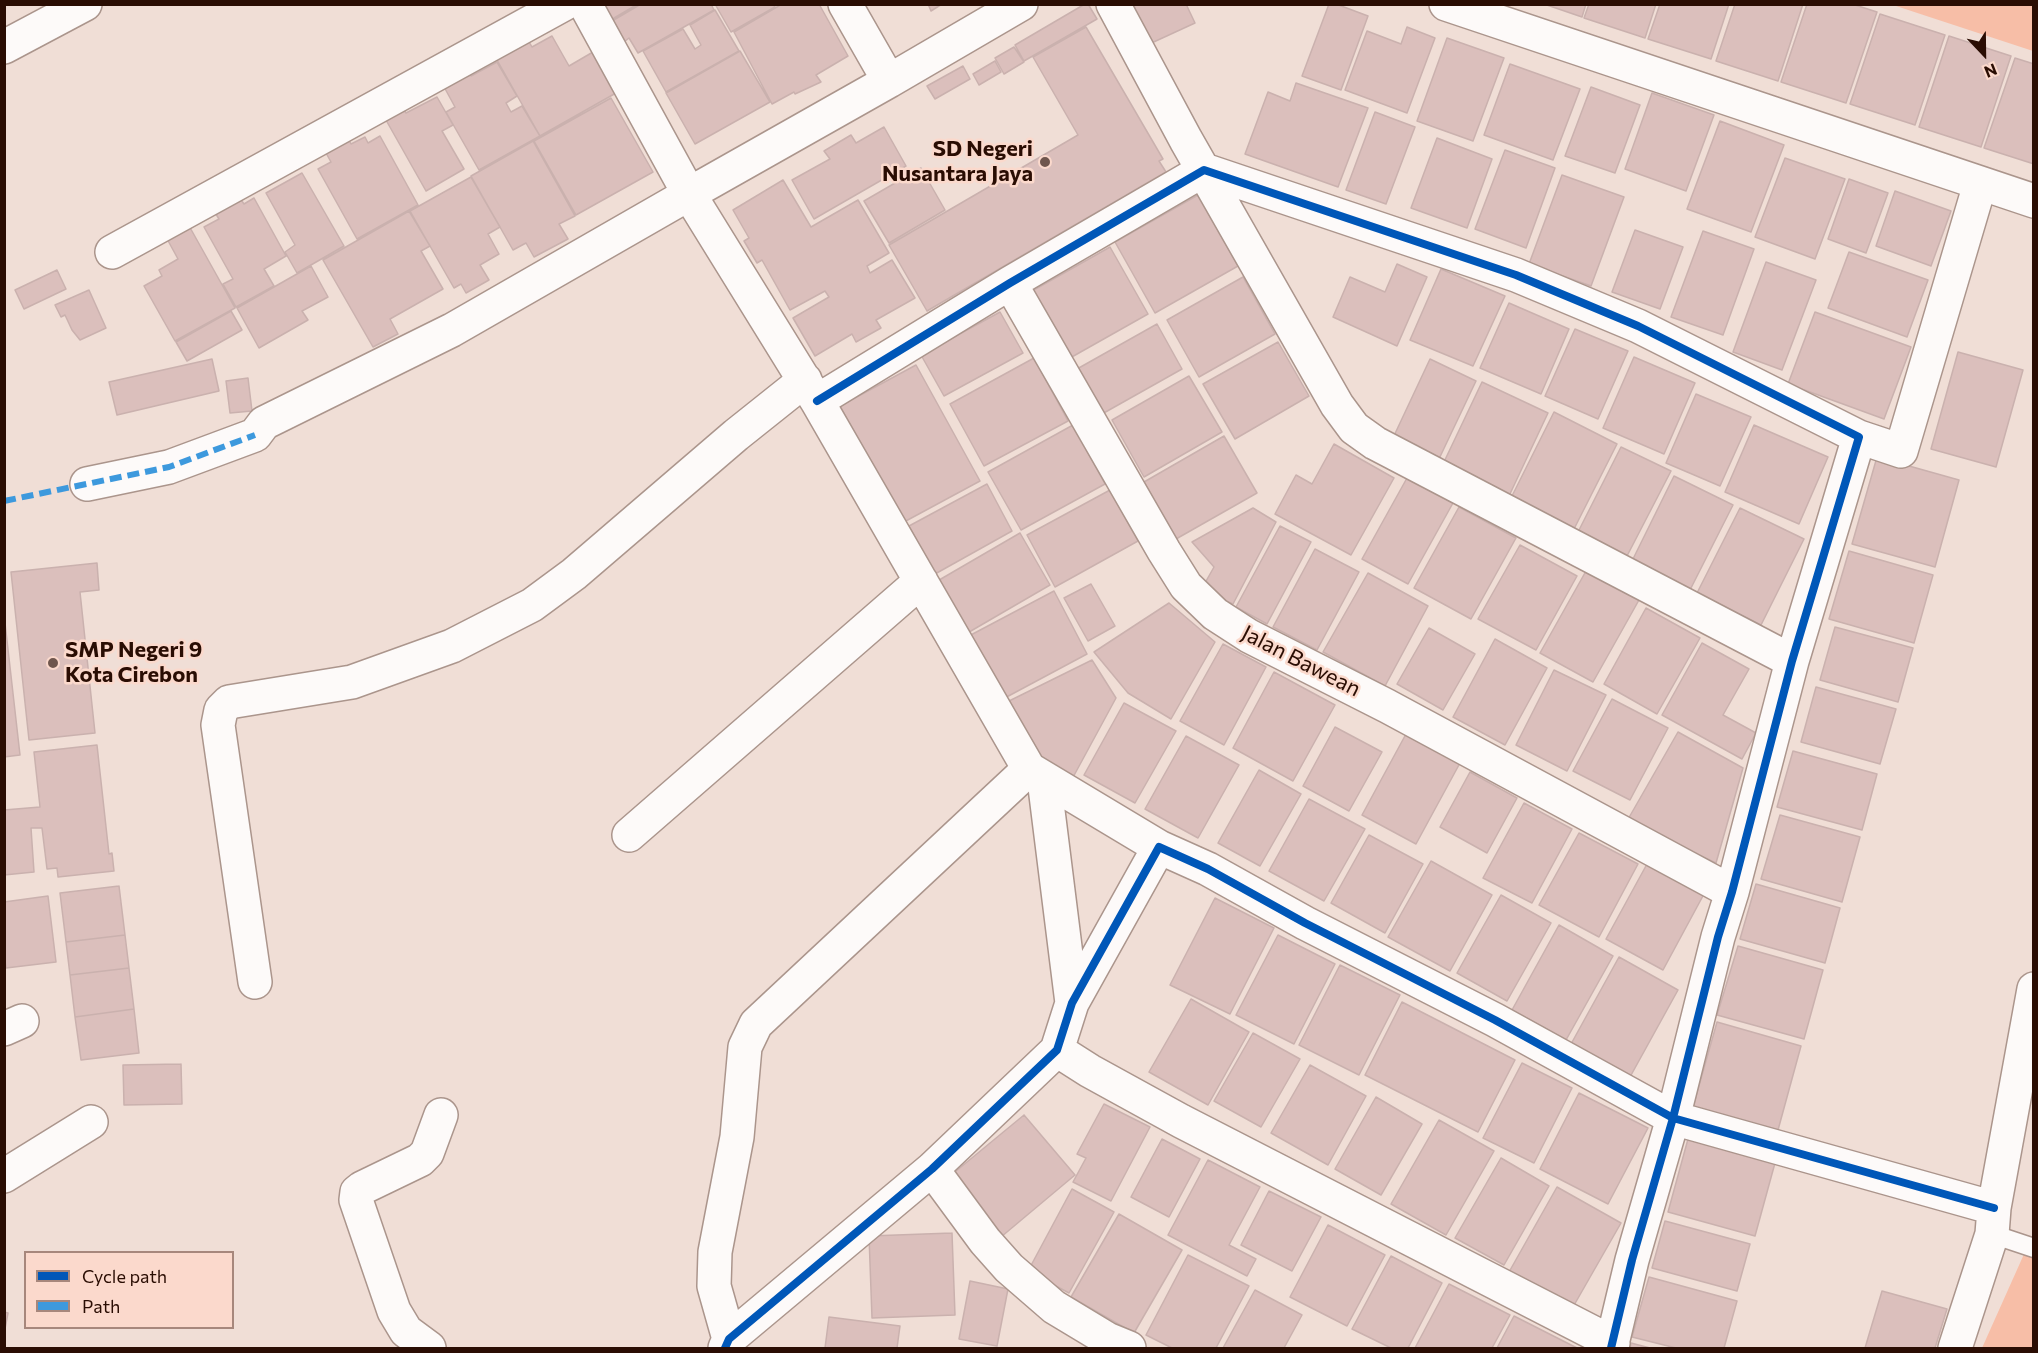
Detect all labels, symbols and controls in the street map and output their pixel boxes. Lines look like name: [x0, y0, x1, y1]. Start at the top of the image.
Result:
north arrow: [1954, 24, 2014, 84]
text: N: [1982, 60, 2000, 82]
place label: SD Negeri Nusantara Jaya: [882, 136, 1033, 188]
marker: SD Negeri Nusantara Jaya: [1038, 155, 1052, 169]
street label: Jalan Bawean: [1237, 620, 1365, 702]
place label: SMP Negeri 9 Kota Cirebon: [65, 637, 202, 688]
marker: SMP Negeri 9 Kota Cirebon: [46, 656, 60, 670]
legend: [24, 1251, 234, 1329]
text: Cycle path: [82, 1265, 167, 1287]
text: Path: [82, 1295, 120, 1317]

